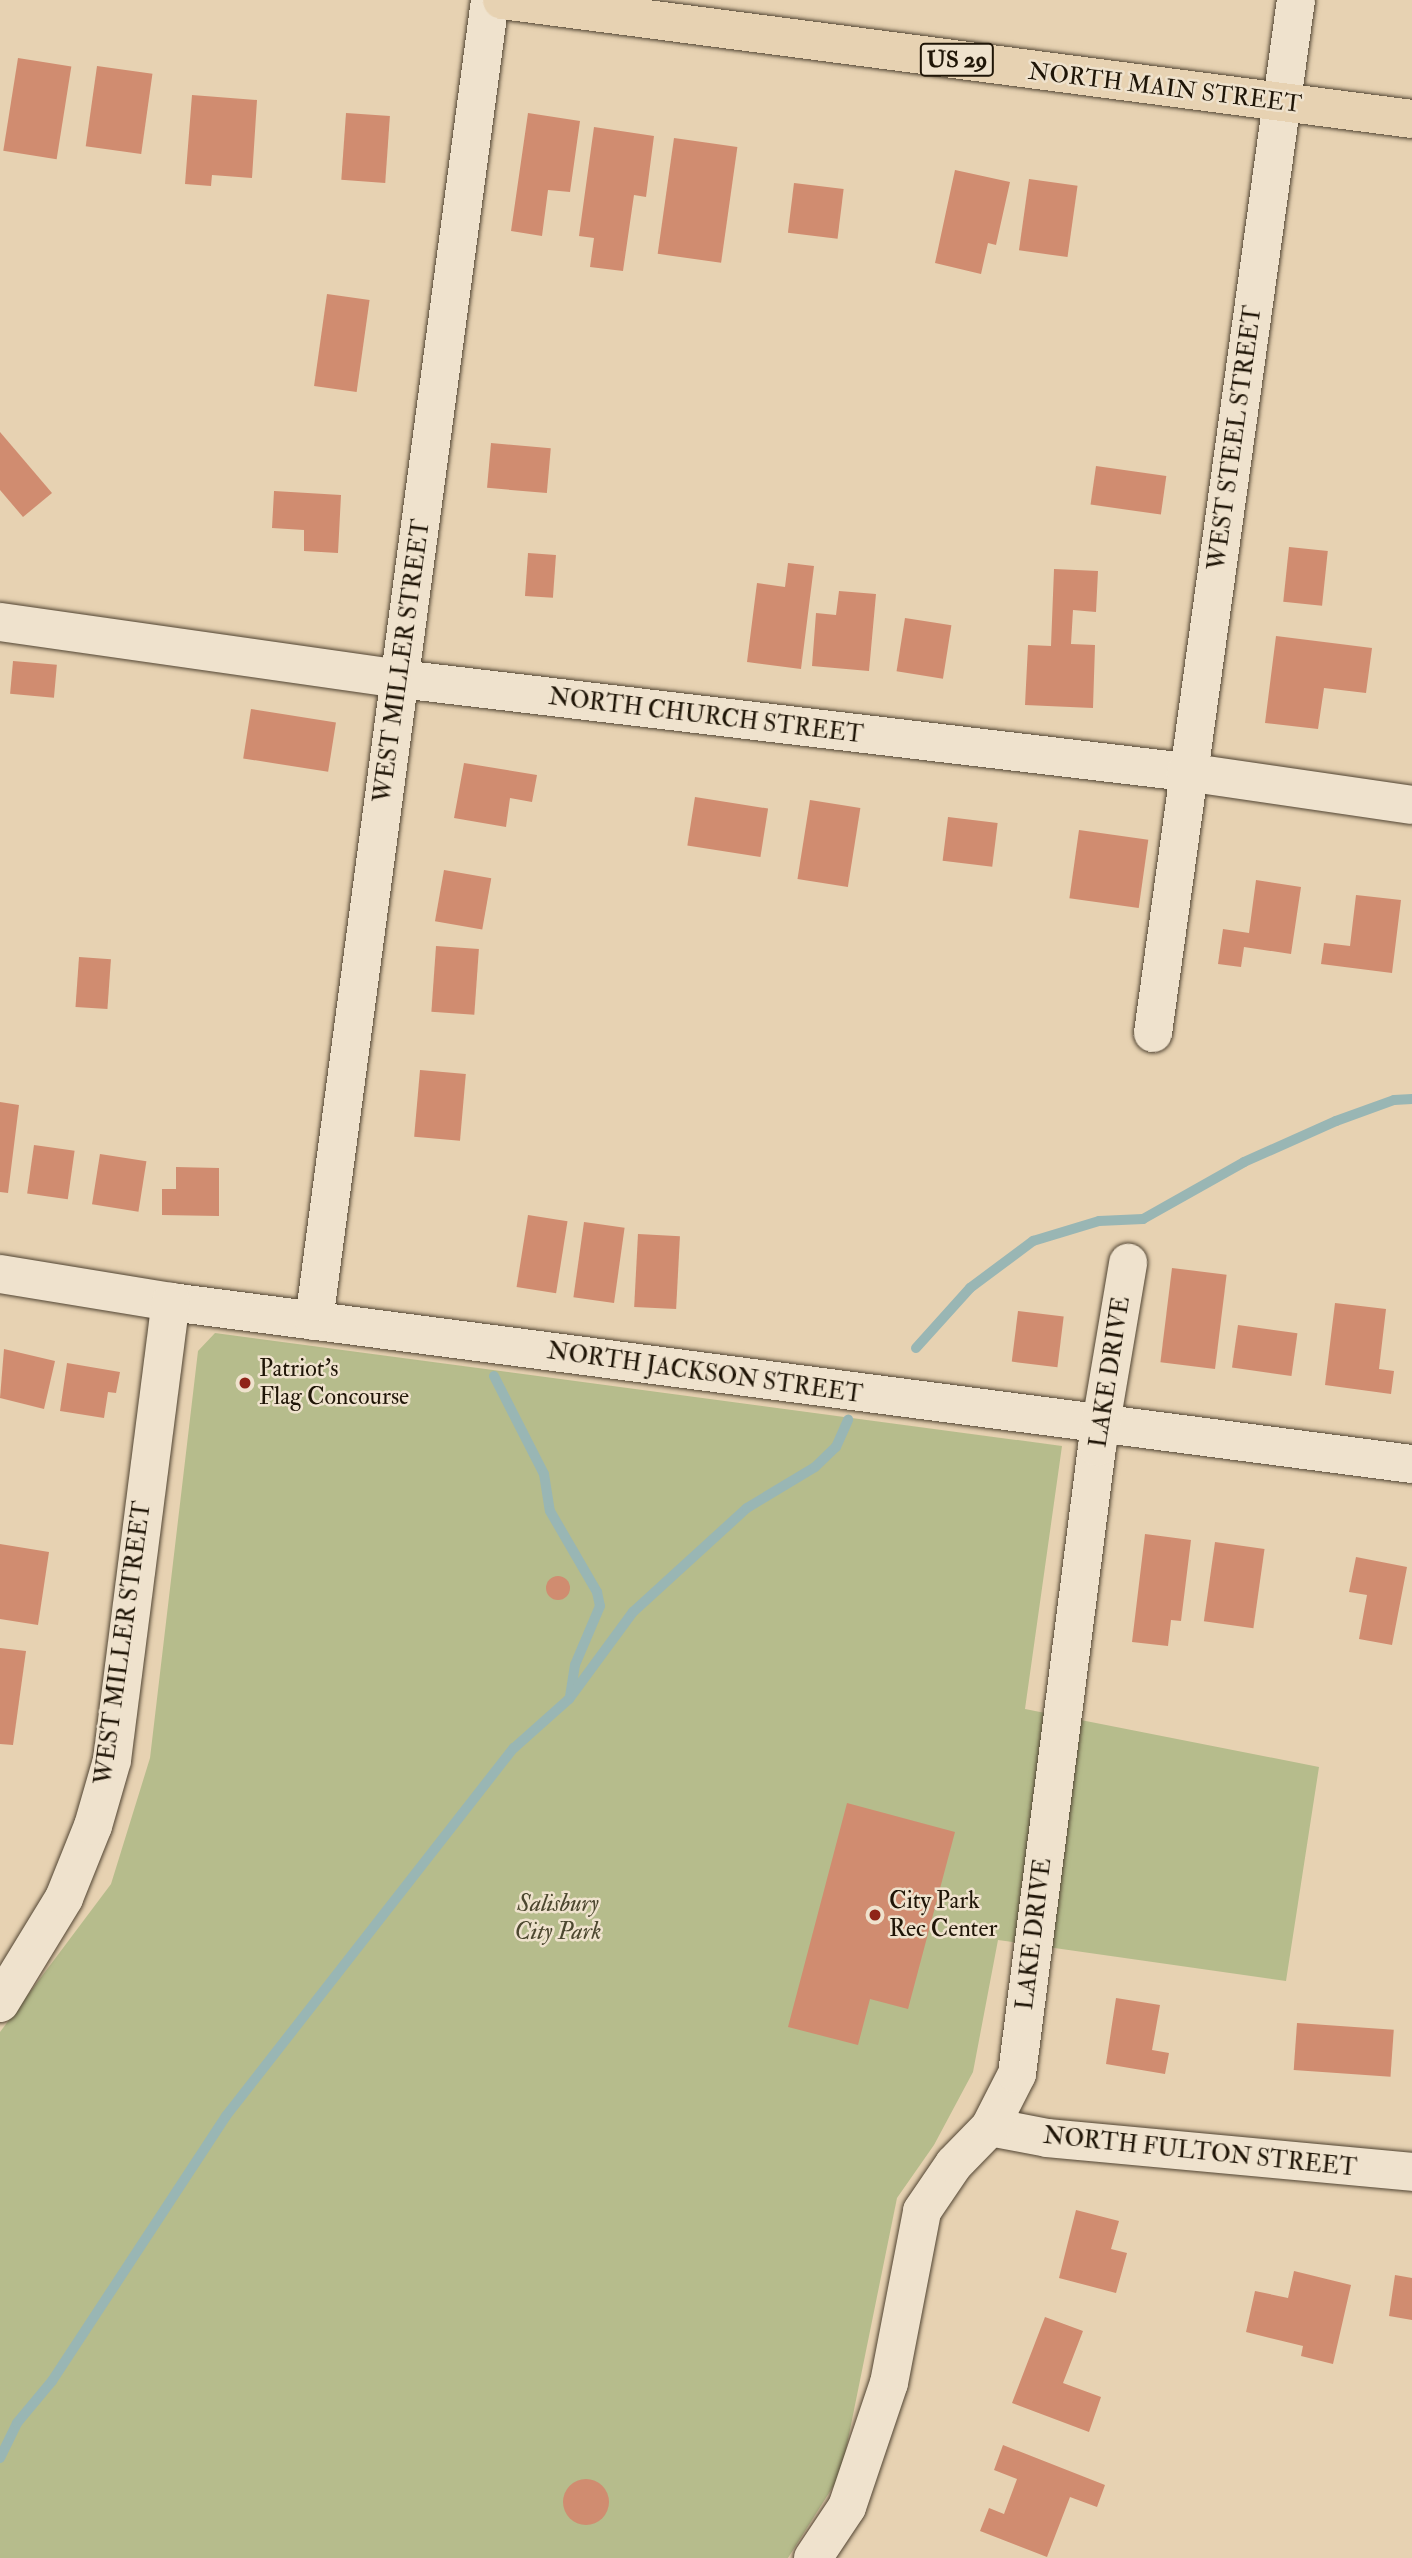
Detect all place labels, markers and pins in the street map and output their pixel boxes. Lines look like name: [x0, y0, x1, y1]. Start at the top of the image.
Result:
place label: Patriot’s Flag Concourse: [259, 1355, 409, 1411]
marker: Patriot’s Flag Concourse: [237, 1375, 253, 1391]
place label: City Park Rec Center: [889, 1887, 997, 1943]
marker: City Park Rec Center: [867, 1907, 883, 1923]

